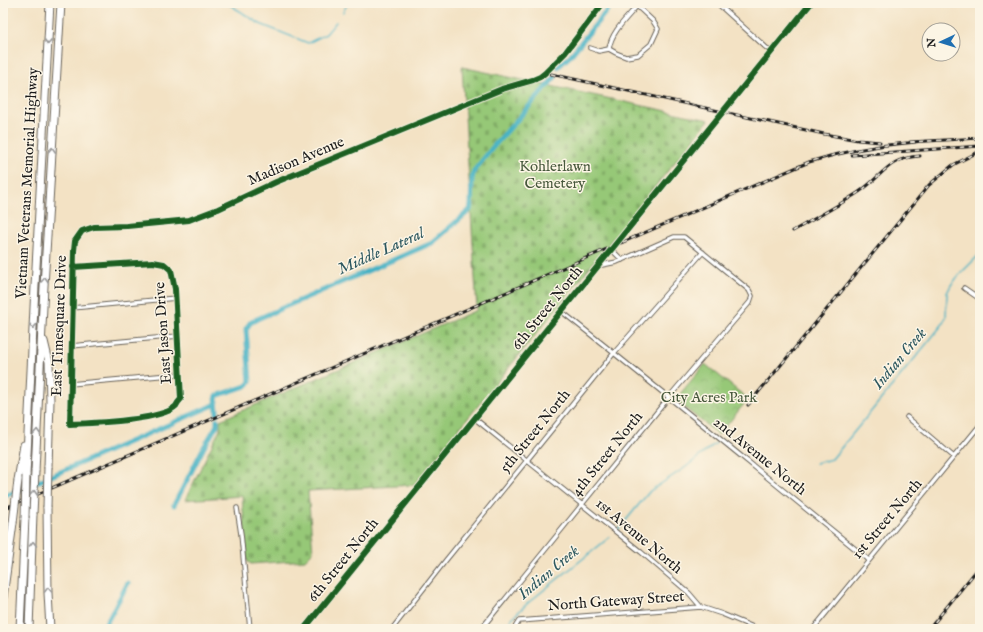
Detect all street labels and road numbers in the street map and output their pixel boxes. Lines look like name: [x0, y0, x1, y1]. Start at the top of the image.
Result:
street label: Vietnam Veterans Memorial Highway: [11, 66, 43, 300]
street label: Madison Avenue: [245, 132, 347, 190]
street label: East Timesquare Drive: [47, 255, 71, 397]
street label: 6th Street North: [507, 262, 587, 354]
street label: East Jason Drive: [150, 281, 176, 385]
street label: 5th Street North: [496, 386, 574, 476]
street label: 4th Street North: [567, 408, 647, 500]
street label: 2nd Avenue North: [709, 413, 811, 499]
street label: 1st Street North: [848, 475, 926, 563]
street label: 1st Avenue North: [592, 494, 686, 578]
street label: 6th Street North: [303, 514, 383, 606]
street label: North Gateway Street: [547, 587, 685, 615]

